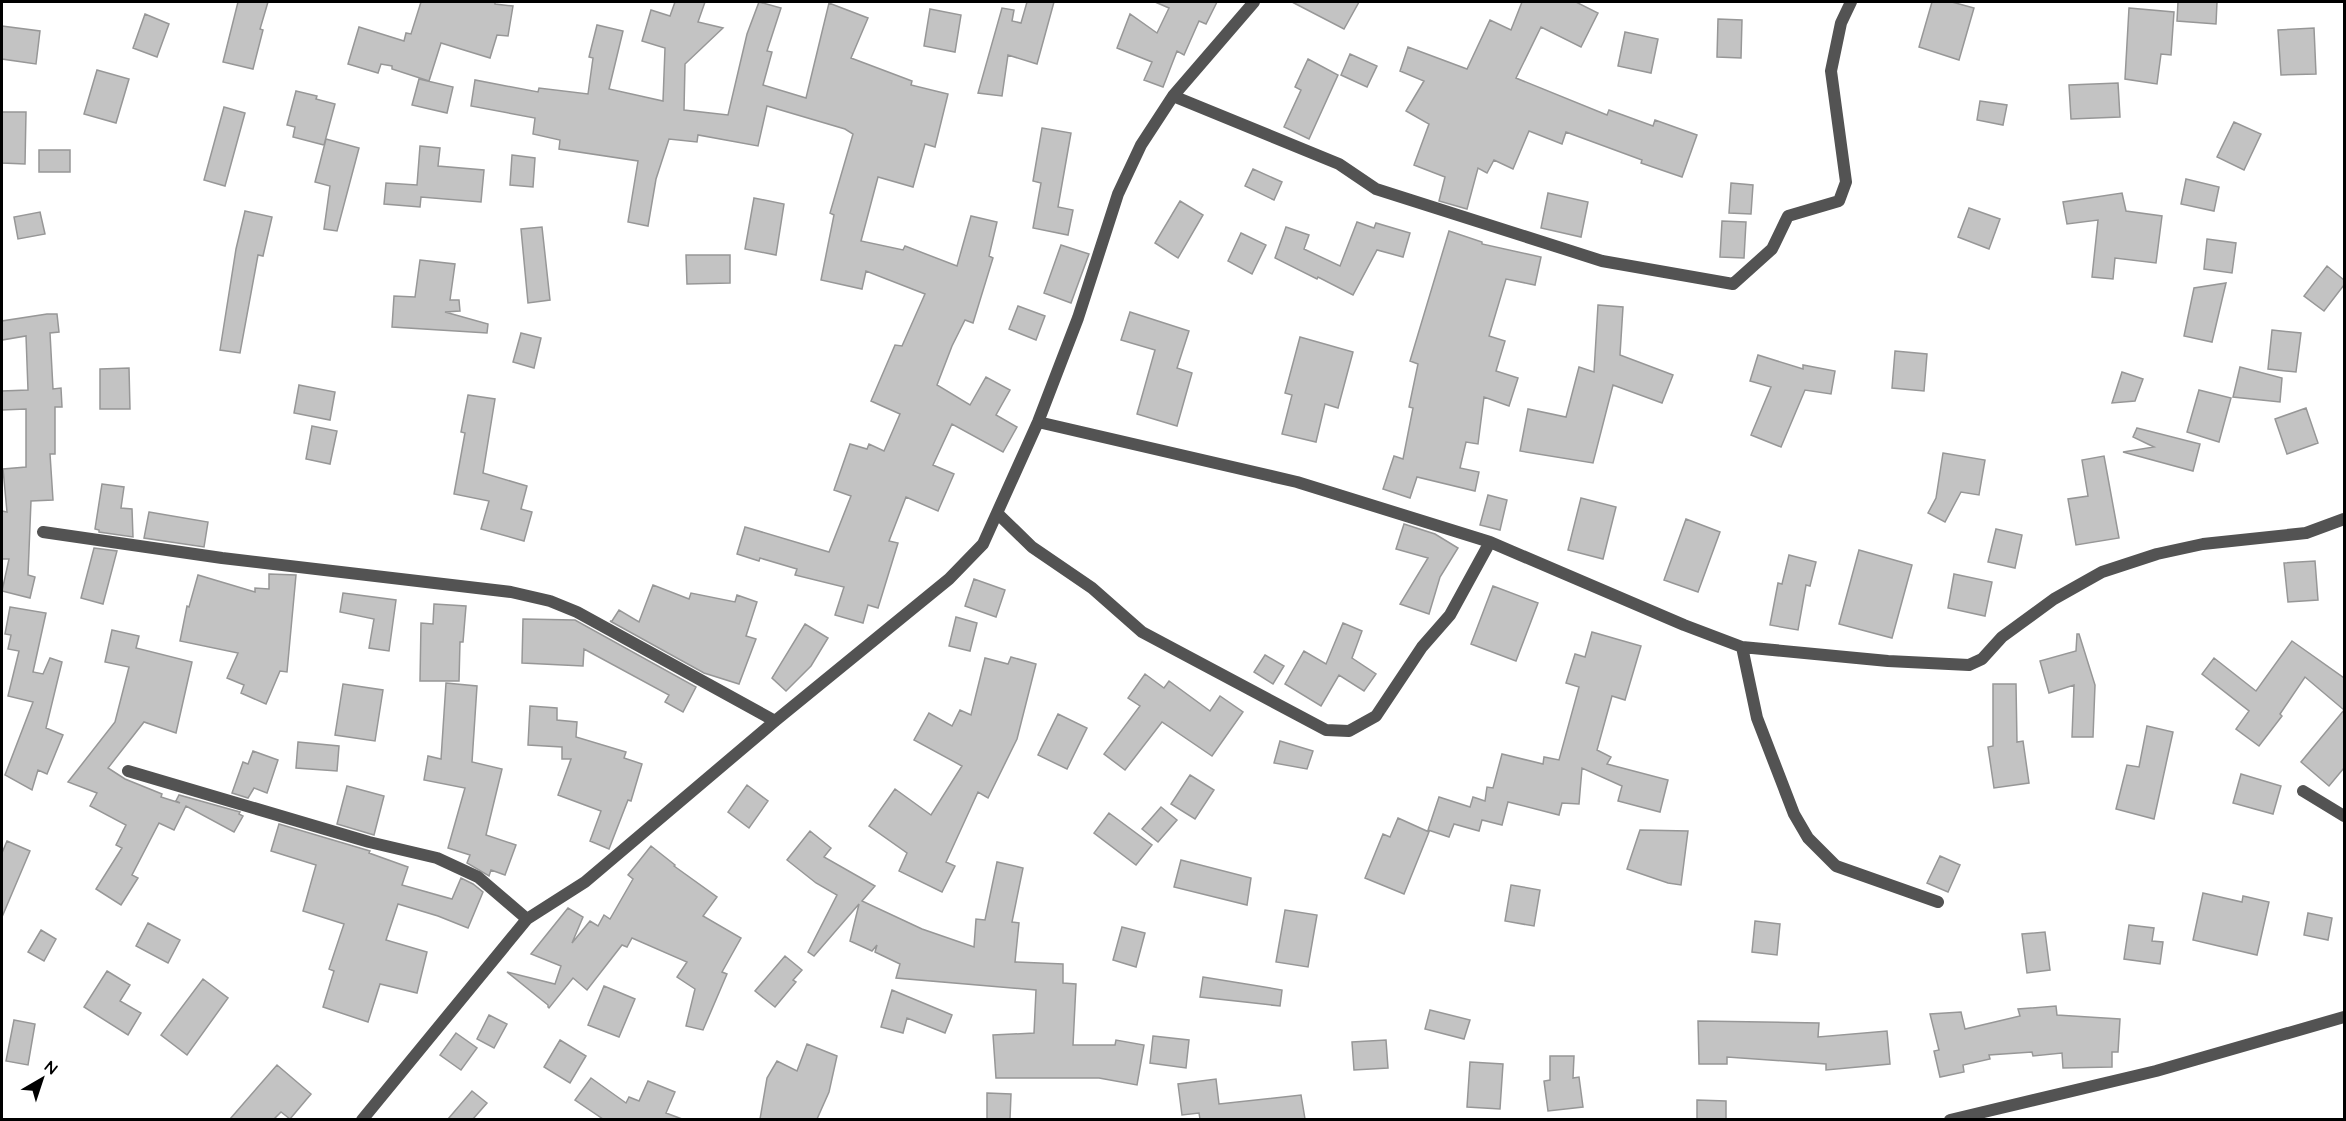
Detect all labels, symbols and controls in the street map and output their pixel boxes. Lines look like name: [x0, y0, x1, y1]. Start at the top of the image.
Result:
north arrow: [12, 1049, 72, 1109]
text: N: [41, 1056, 62, 1079]

